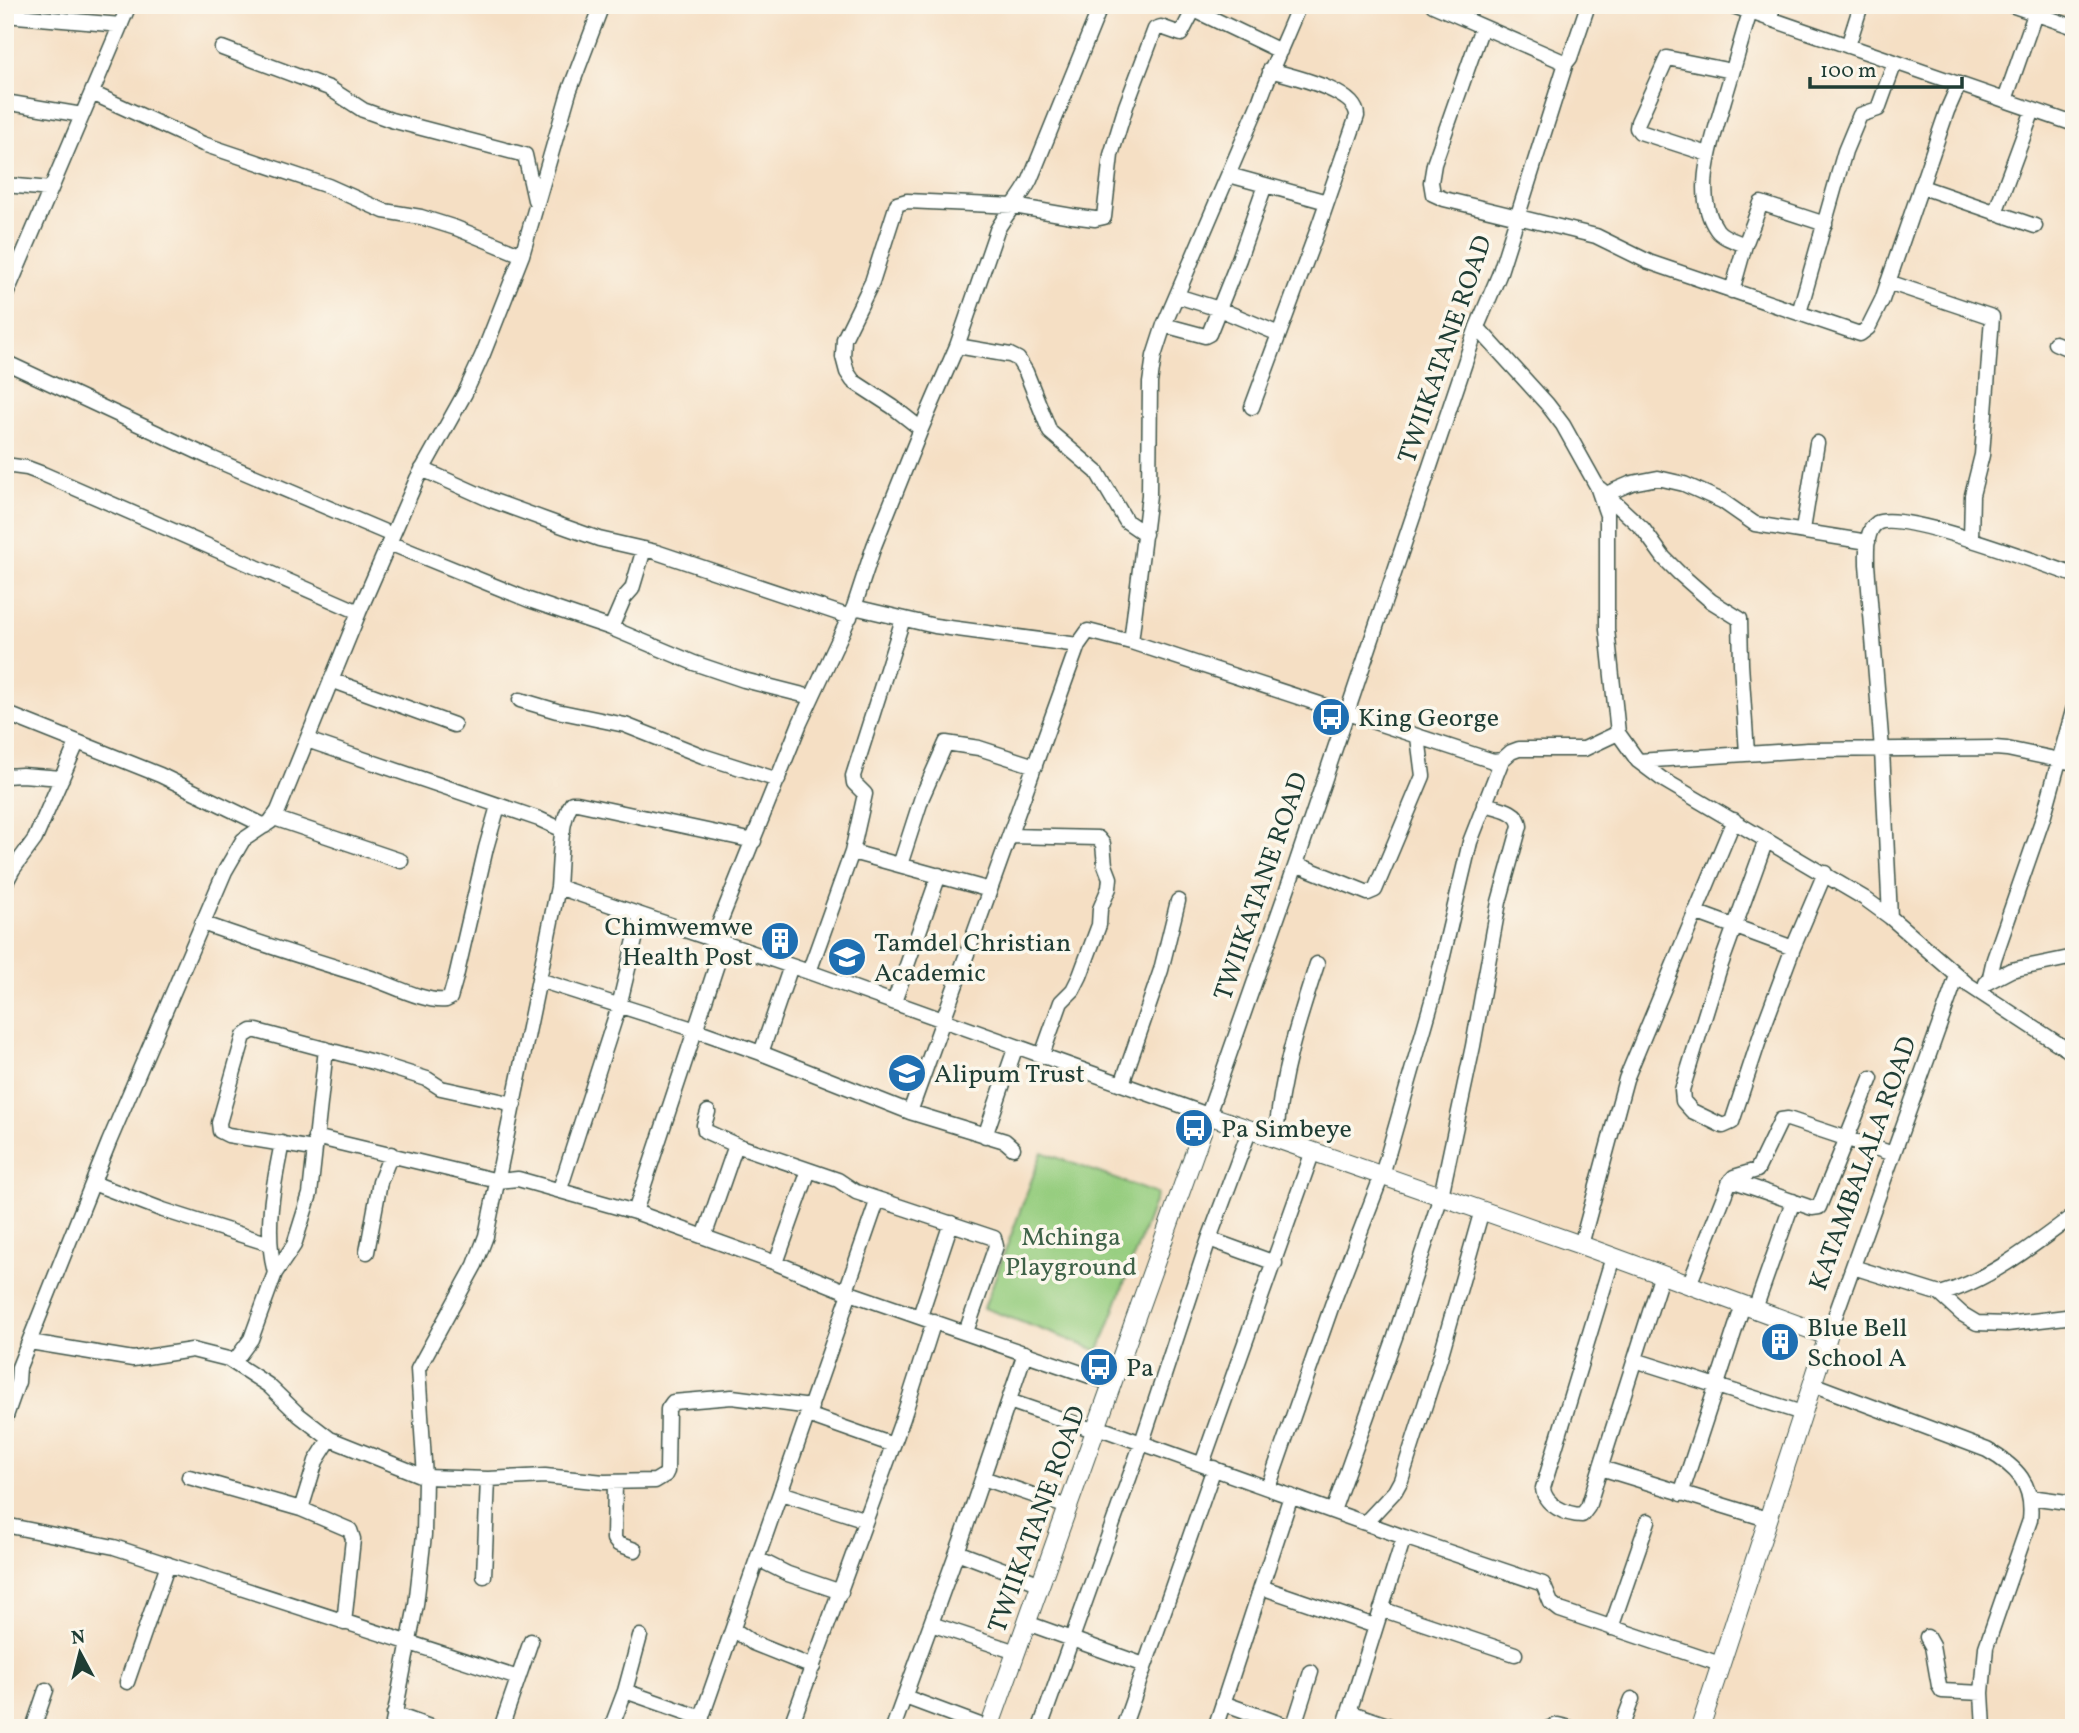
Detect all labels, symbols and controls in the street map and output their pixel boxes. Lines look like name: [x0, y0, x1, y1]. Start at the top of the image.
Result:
scale bar: [1810, 46, 1962, 90]
text: 100 m: [1820, 57, 1877, 86]
street label: TWIIKATANE ROAD: [1390, 231, 1502, 469]
bus stop icon: King George: [1310, 696, 1352, 738]
place label: King George: [1358, 701, 1499, 737]
street label: TWIIKATANE ROAD: [1206, 768, 1318, 1006]
place label: Chimwemwe Health Post: [604, 910, 753, 976]
building icon: Chimwemwe Health Post: [759, 920, 801, 962]
place label: Tamdel Christian Academic: [874, 926, 1071, 992]
school or university icon: Tamdel Christian Academic: [826, 936, 868, 978]
street label: KATAMBALALA ROAD: [1801, 1031, 1927, 1296]
school or university icon: Alipum Trust: [886, 1052, 928, 1094]
place label: Alipum Trust: [934, 1057, 1085, 1093]
bus stop icon: Pa Simbeye: [1173, 1107, 1215, 1149]
place label: Pa Simbeye: [1221, 1112, 1352, 1148]
park label: Mchinga Playground: [1005, 1220, 1137, 1286]
place label: Blue Bell School A: [1807, 1311, 1907, 1377]
building icon: Blue Bell School A: [1759, 1321, 1801, 1363]
bus stop icon: Pa: [1078, 1346, 1120, 1388]
place label: Pa: [1126, 1351, 1154, 1387]
street label: TWIIKATANE ROAD: [980, 1401, 1096, 1638]
north arrow: [46, 1618, 116, 1688]
text: N: [70, 1624, 87, 1652]

